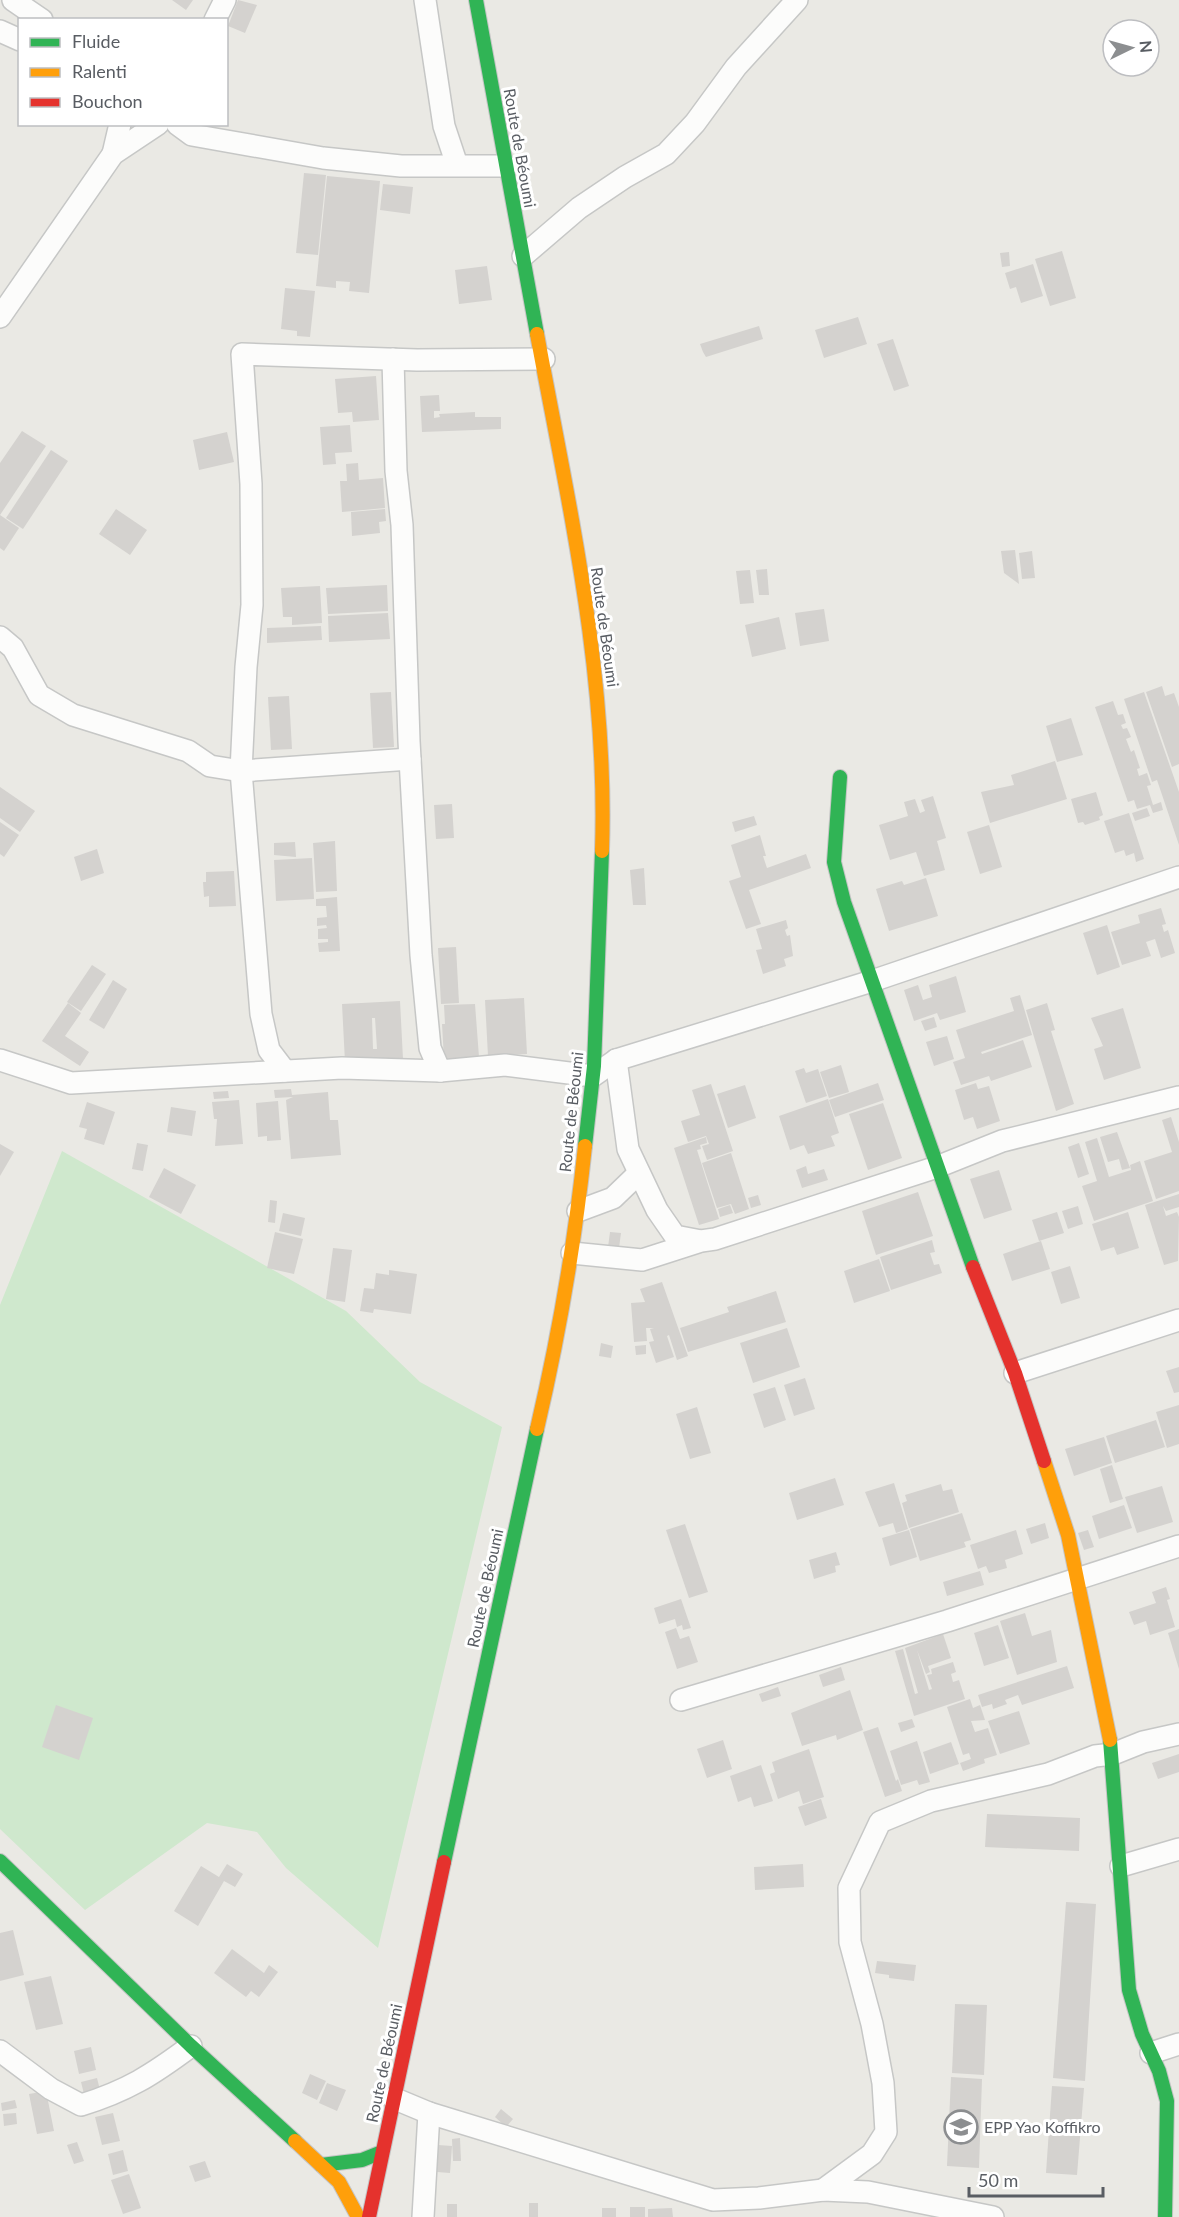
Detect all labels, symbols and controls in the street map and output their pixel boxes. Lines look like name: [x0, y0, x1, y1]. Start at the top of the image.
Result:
legend: [18, 18, 228, 126]
north arrow: [1101, 18, 1161, 78]
text: Fluide: [72, 30, 120, 52]
text: N: [1136, 40, 1156, 54]
text: Ralenti: [72, 60, 127, 82]
street label: Route de Béoumi: [501, 87, 540, 209]
text: Bouchon: [72, 90, 143, 112]
street label: Route de Béoumi: [588, 566, 623, 688]
street label: Route de Béoumi: [555, 1051, 586, 1173]
street label: Route de Béoumi: [463, 1527, 506, 1649]
street label: Route de Béoumi: [362, 2002, 405, 2124]
school or university icon: EPP Yao Koffikro: [943, 2109, 979, 2145]
place label: EPP Yao Koffikro: [984, 2117, 1101, 2136]
scale bar: [969, 2160, 1102, 2198]
text: 50 m: [978, 2169, 1018, 2191]

